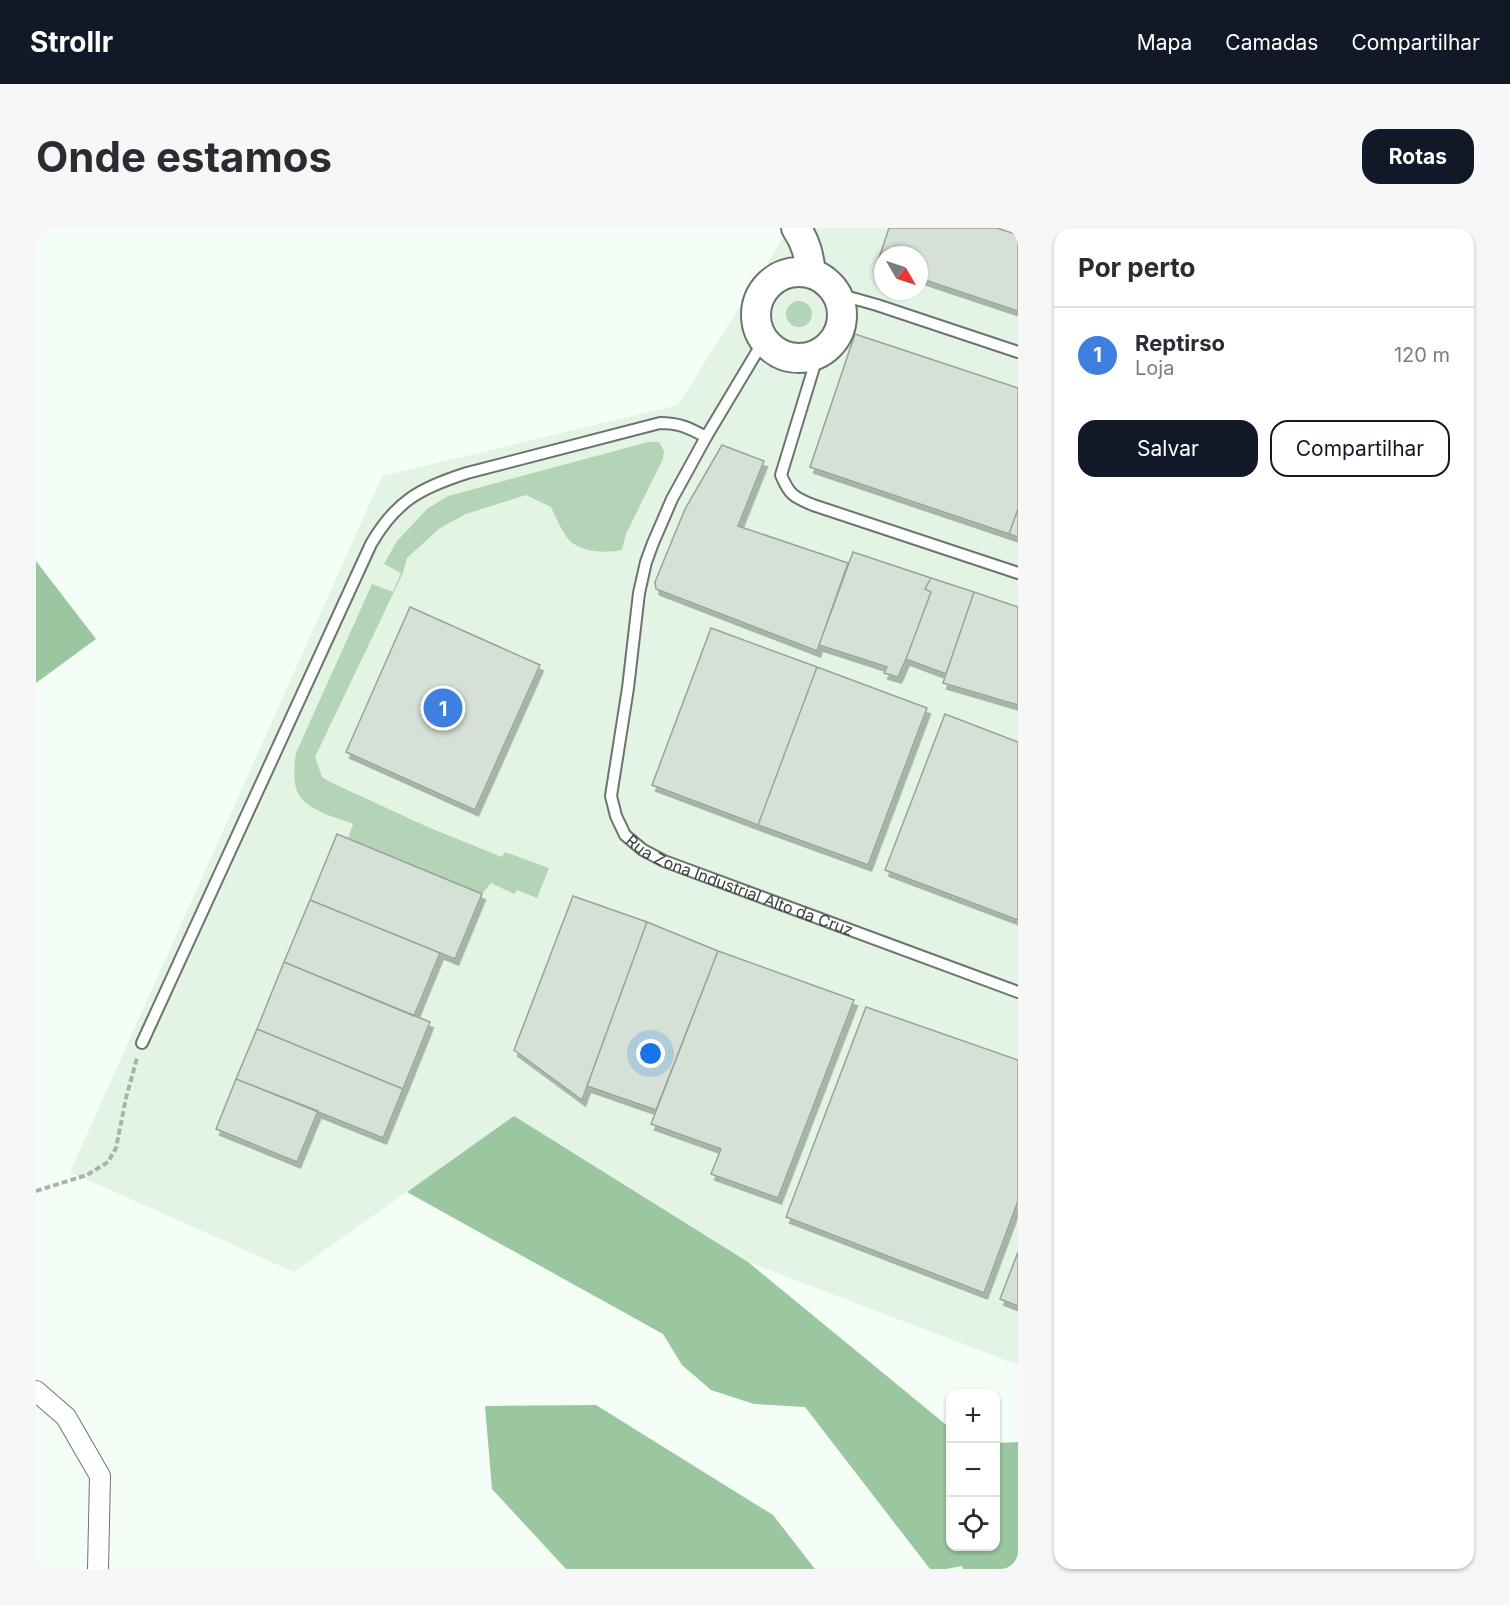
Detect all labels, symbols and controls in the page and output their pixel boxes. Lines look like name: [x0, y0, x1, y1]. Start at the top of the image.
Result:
text: Strollr: [30, 25, 113, 59]
text: Mapa: [1137, 30, 1192, 55]
text: Camadas: [1225, 30, 1318, 55]
text: Compartilhar: [1351, 30, 1480, 55]
button: Rotas: [1362, 129, 1474, 184]
text: Onde estamos: [36, 131, 332, 182]
north arrow: [874, 246, 928, 300]
text: Por perto: [1078, 252, 1196, 283]
text: Reptirso: [1135, 330, 1225, 356]
text: 1: [1093, 343, 1102, 367]
text: 120 m: [1394, 343, 1450, 367]
text: Loja: [1135, 356, 1174, 380]
button: Salvar: [1078, 420, 1258, 477]
button: Compartilhar: [1270, 420, 1450, 477]
pin: 1: [424, 686, 462, 730]
street label: Rua Zona Industrial Alto da Cruz: [622, 830, 856, 940]
your location: [636, 1039, 665, 1068]
map controls: [946, 1389, 1000, 1551]
button: +: [946, 1389, 1000, 1443]
button: −: [946, 1443, 1000, 1497]
button: locate: [946, 1497, 1000, 1551]

